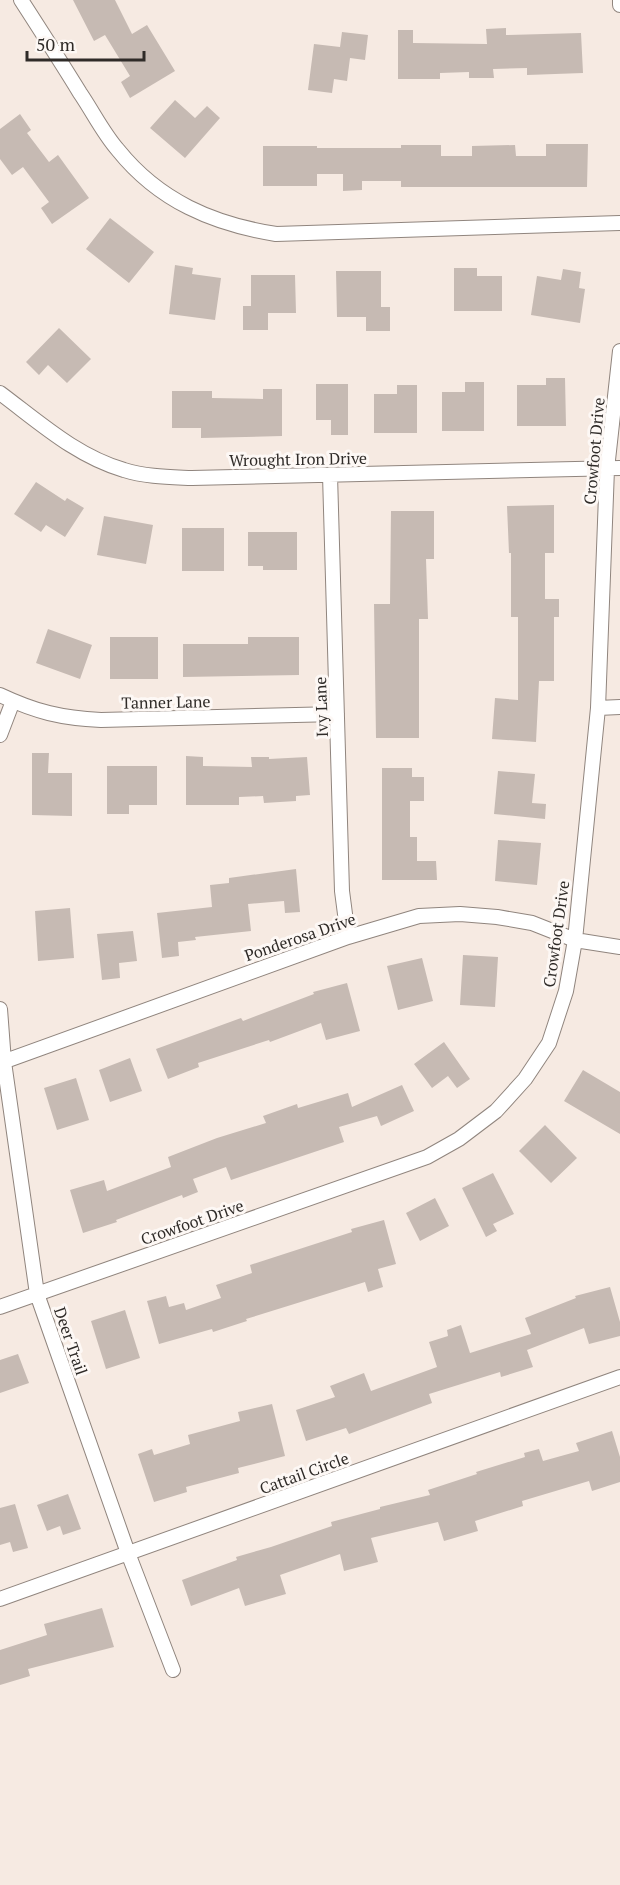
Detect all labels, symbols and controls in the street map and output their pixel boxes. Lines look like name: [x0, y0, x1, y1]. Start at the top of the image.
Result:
scale bar: [27, 24, 144, 62]
text: 50 m: [36, 32, 76, 56]
street label: Crowfoot Drive: [578, 397, 610, 505]
street label: Wrought Iron Drive: [229, 447, 367, 471]
street label: Ivy Lane: [309, 676, 333, 738]
street label: Tanner Lane: [121, 690, 211, 714]
street label: Crowfoot Drive: [538, 879, 574, 989]
street label: Ponderosa Drive: [241, 908, 359, 966]
street label: Crowfoot Drive: [138, 1194, 246, 1250]
street label: Deer Trail: [49, 1304, 93, 1378]
street label: Cattail Circle: [256, 1447, 352, 1499]

